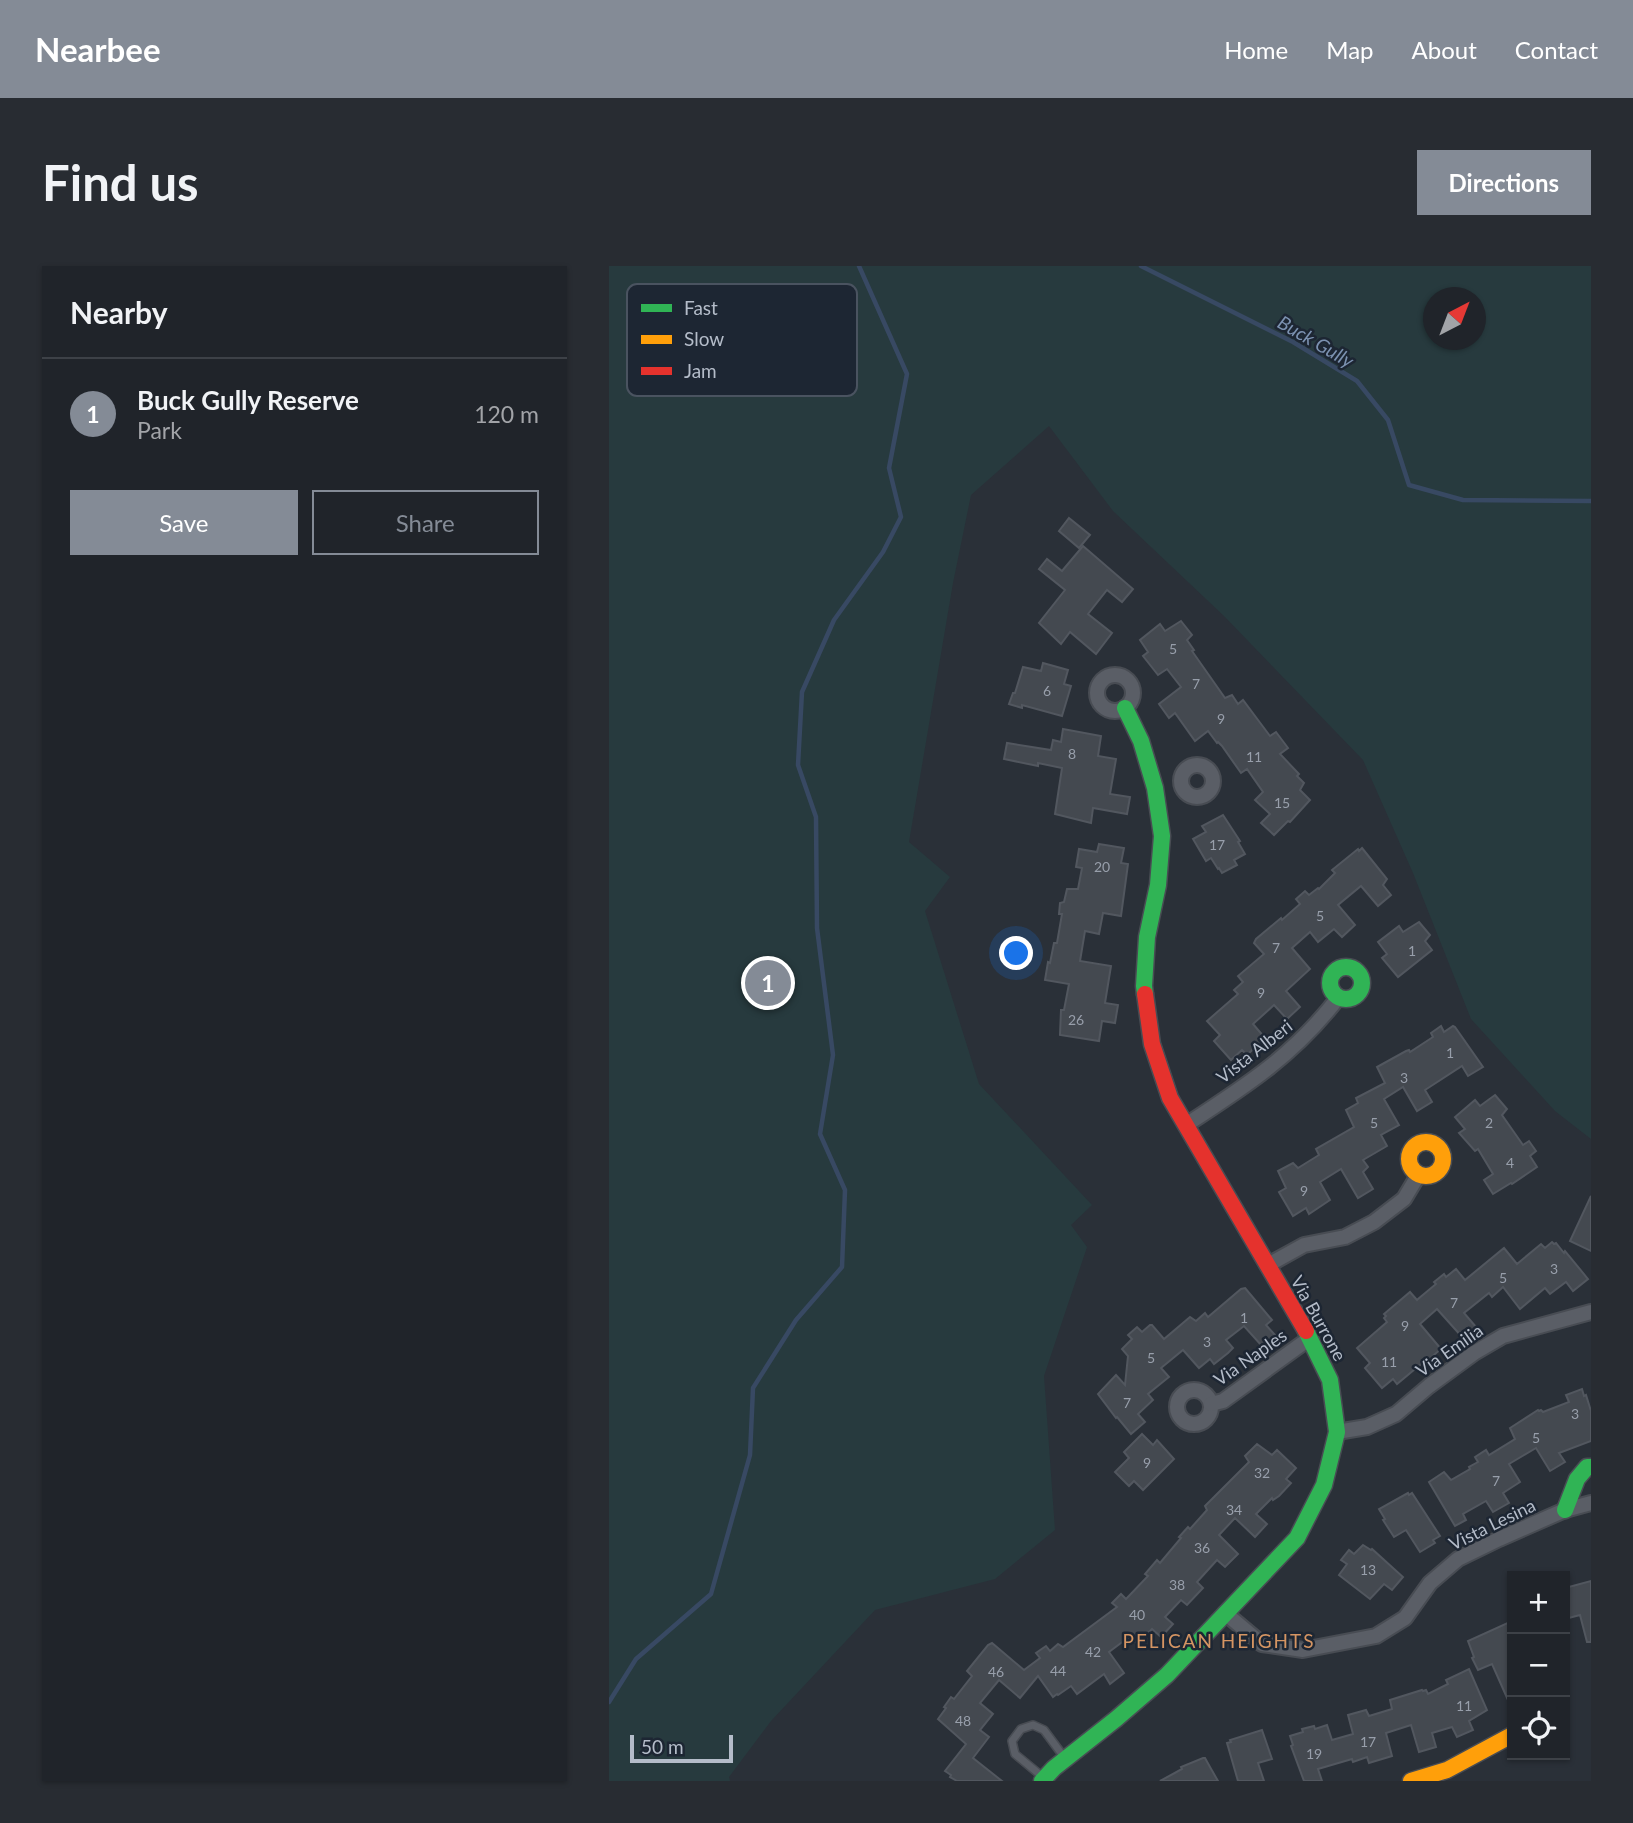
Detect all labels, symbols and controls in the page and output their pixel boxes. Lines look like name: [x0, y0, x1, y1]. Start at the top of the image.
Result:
text: Nearbee: [35, 29, 161, 69]
text: Home: [1224, 35, 1288, 64]
text: Map: [1326, 35, 1374, 64]
text: About: [1412, 35, 1477, 64]
text: Contact: [1515, 35, 1598, 64]
button: Directions: [1417, 150, 1591, 215]
text: Find us: [42, 153, 199, 211]
legend: [627, 284, 857, 396]
north arrow: [1423, 287, 1486, 350]
text: Nearby: [70, 294, 168, 330]
text: Fast: [684, 296, 718, 319]
water label: Buck Gully: [1274, 310, 1359, 372]
text: Slow: [684, 327, 724, 350]
text: Jam: [684, 359, 717, 382]
text: Buck Gully Reserve: [137, 384, 359, 416]
text: 1: [86, 400, 100, 428]
text: 120 m: [474, 400, 539, 428]
text: Park: [137, 416, 182, 444]
button: Save: [70, 490, 298, 555]
button: Share: [312, 490, 539, 555]
house number: 5: [1169, 640, 1177, 657]
house number: 7: [1192, 675, 1200, 692]
house number: 6: [1043, 682, 1051, 699]
house number: 9: [1217, 710, 1225, 727]
house number: 8: [1068, 745, 1076, 762]
house number: 11: [1246, 748, 1262, 765]
house number: 15: [1274, 794, 1290, 811]
house number: 17: [1209, 836, 1225, 853]
house number: 20: [1094, 858, 1110, 875]
house number: 5: [1316, 907, 1324, 924]
your location: [999, 936, 1033, 970]
house number: 7: [1272, 939, 1280, 956]
house number: 1: [1408, 942, 1416, 959]
pin: 1: [745, 957, 791, 1009]
house number: 9: [1257, 984, 1265, 1001]
house number: 26: [1068, 1011, 1084, 1028]
street label: Vista Alberi: [1212, 1014, 1296, 1088]
house number: 1: [1446, 1044, 1454, 1061]
house number: 3: [1400, 1069, 1408, 1086]
house number: 5: [1370, 1114, 1378, 1131]
house number: 2: [1485, 1114, 1493, 1131]
house number: 4: [1506, 1154, 1514, 1171]
house number: 9: [1300, 1182, 1308, 1199]
house number: 3: [1550, 1260, 1558, 1277]
house number: 5: [1499, 1269, 1507, 1286]
street label: Via Burrone: [1287, 1272, 1351, 1364]
house number: 7: [1450, 1294, 1458, 1311]
house number: 1: [1240, 1309, 1248, 1326]
house number: 9: [1401, 1317, 1409, 1334]
street label: Via Emilia: [1411, 1319, 1487, 1381]
street label: Via Naples: [1209, 1324, 1291, 1390]
house number: 3: [1203, 1333, 1211, 1350]
house number: 5: [1147, 1349, 1155, 1366]
house number: 11: [1381, 1353, 1397, 1370]
house number: 7: [1123, 1394, 1131, 1411]
house number: 3: [1571, 1405, 1579, 1422]
house number: 5: [1532, 1429, 1540, 1446]
house number: 9: [1143, 1454, 1151, 1471]
house number: 32: [1254, 1464, 1270, 1481]
house number: 7: [1492, 1472, 1500, 1489]
street label: Vista Lesina: [1445, 1494, 1539, 1554]
house number: 34: [1226, 1501, 1242, 1518]
house number: 36: [1194, 1539, 1210, 1556]
house number: 13: [1360, 1561, 1376, 1578]
map controls: [1507, 1571, 1570, 1760]
button: +: [1507, 1571, 1570, 1634]
house number: 38: [1169, 1576, 1185, 1593]
house number: 40: [1129, 1606, 1145, 1623]
district label: PELICAN HEIGHTS: [1122, 1629, 1316, 1652]
button: −: [1507, 1634, 1570, 1697]
house number: 42: [1085, 1643, 1101, 1660]
house number: 44: [1050, 1662, 1066, 1679]
house number: 46: [988, 1663, 1004, 1680]
house number: 11: [1456, 1697, 1472, 1714]
button: locate: [1507, 1697, 1570, 1760]
house number: 48: [955, 1712, 971, 1729]
scale bar: [630, 1732, 733, 1764]
house number: 17: [1360, 1733, 1376, 1750]
text: 50 m: [641, 1735, 684, 1758]
house number: 19: [1306, 1745, 1322, 1762]

